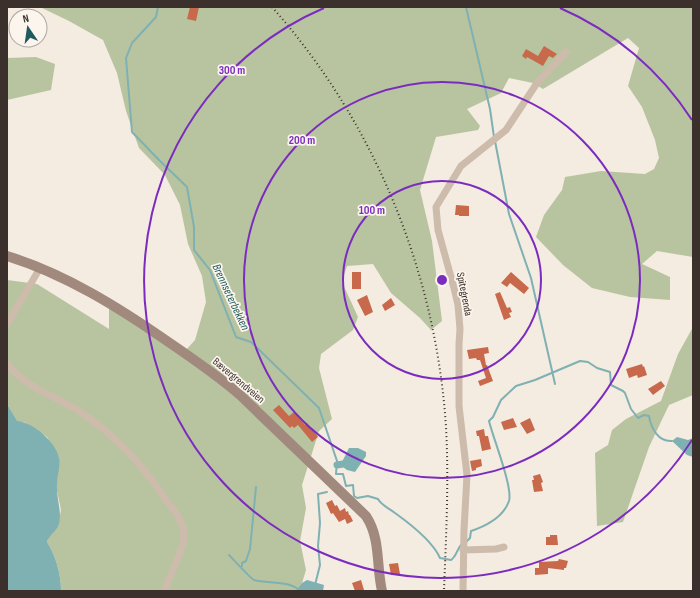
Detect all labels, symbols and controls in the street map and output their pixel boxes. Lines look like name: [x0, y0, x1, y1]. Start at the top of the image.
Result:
north arrow: [8, 8, 48, 48]
text: N: [22, 12, 30, 26]
text: 300 m: [219, 63, 245, 78]
text: 200 m: [289, 133, 315, 148]
text: 100 m: [359, 203, 385, 218]
water label: Brennseterbekken: [209, 262, 252, 333]
street label: Spitegrenda: [454, 271, 475, 317]
centre of rings: [435, 273, 449, 287]
street label: Bævergrendveien: [210, 355, 267, 406]

